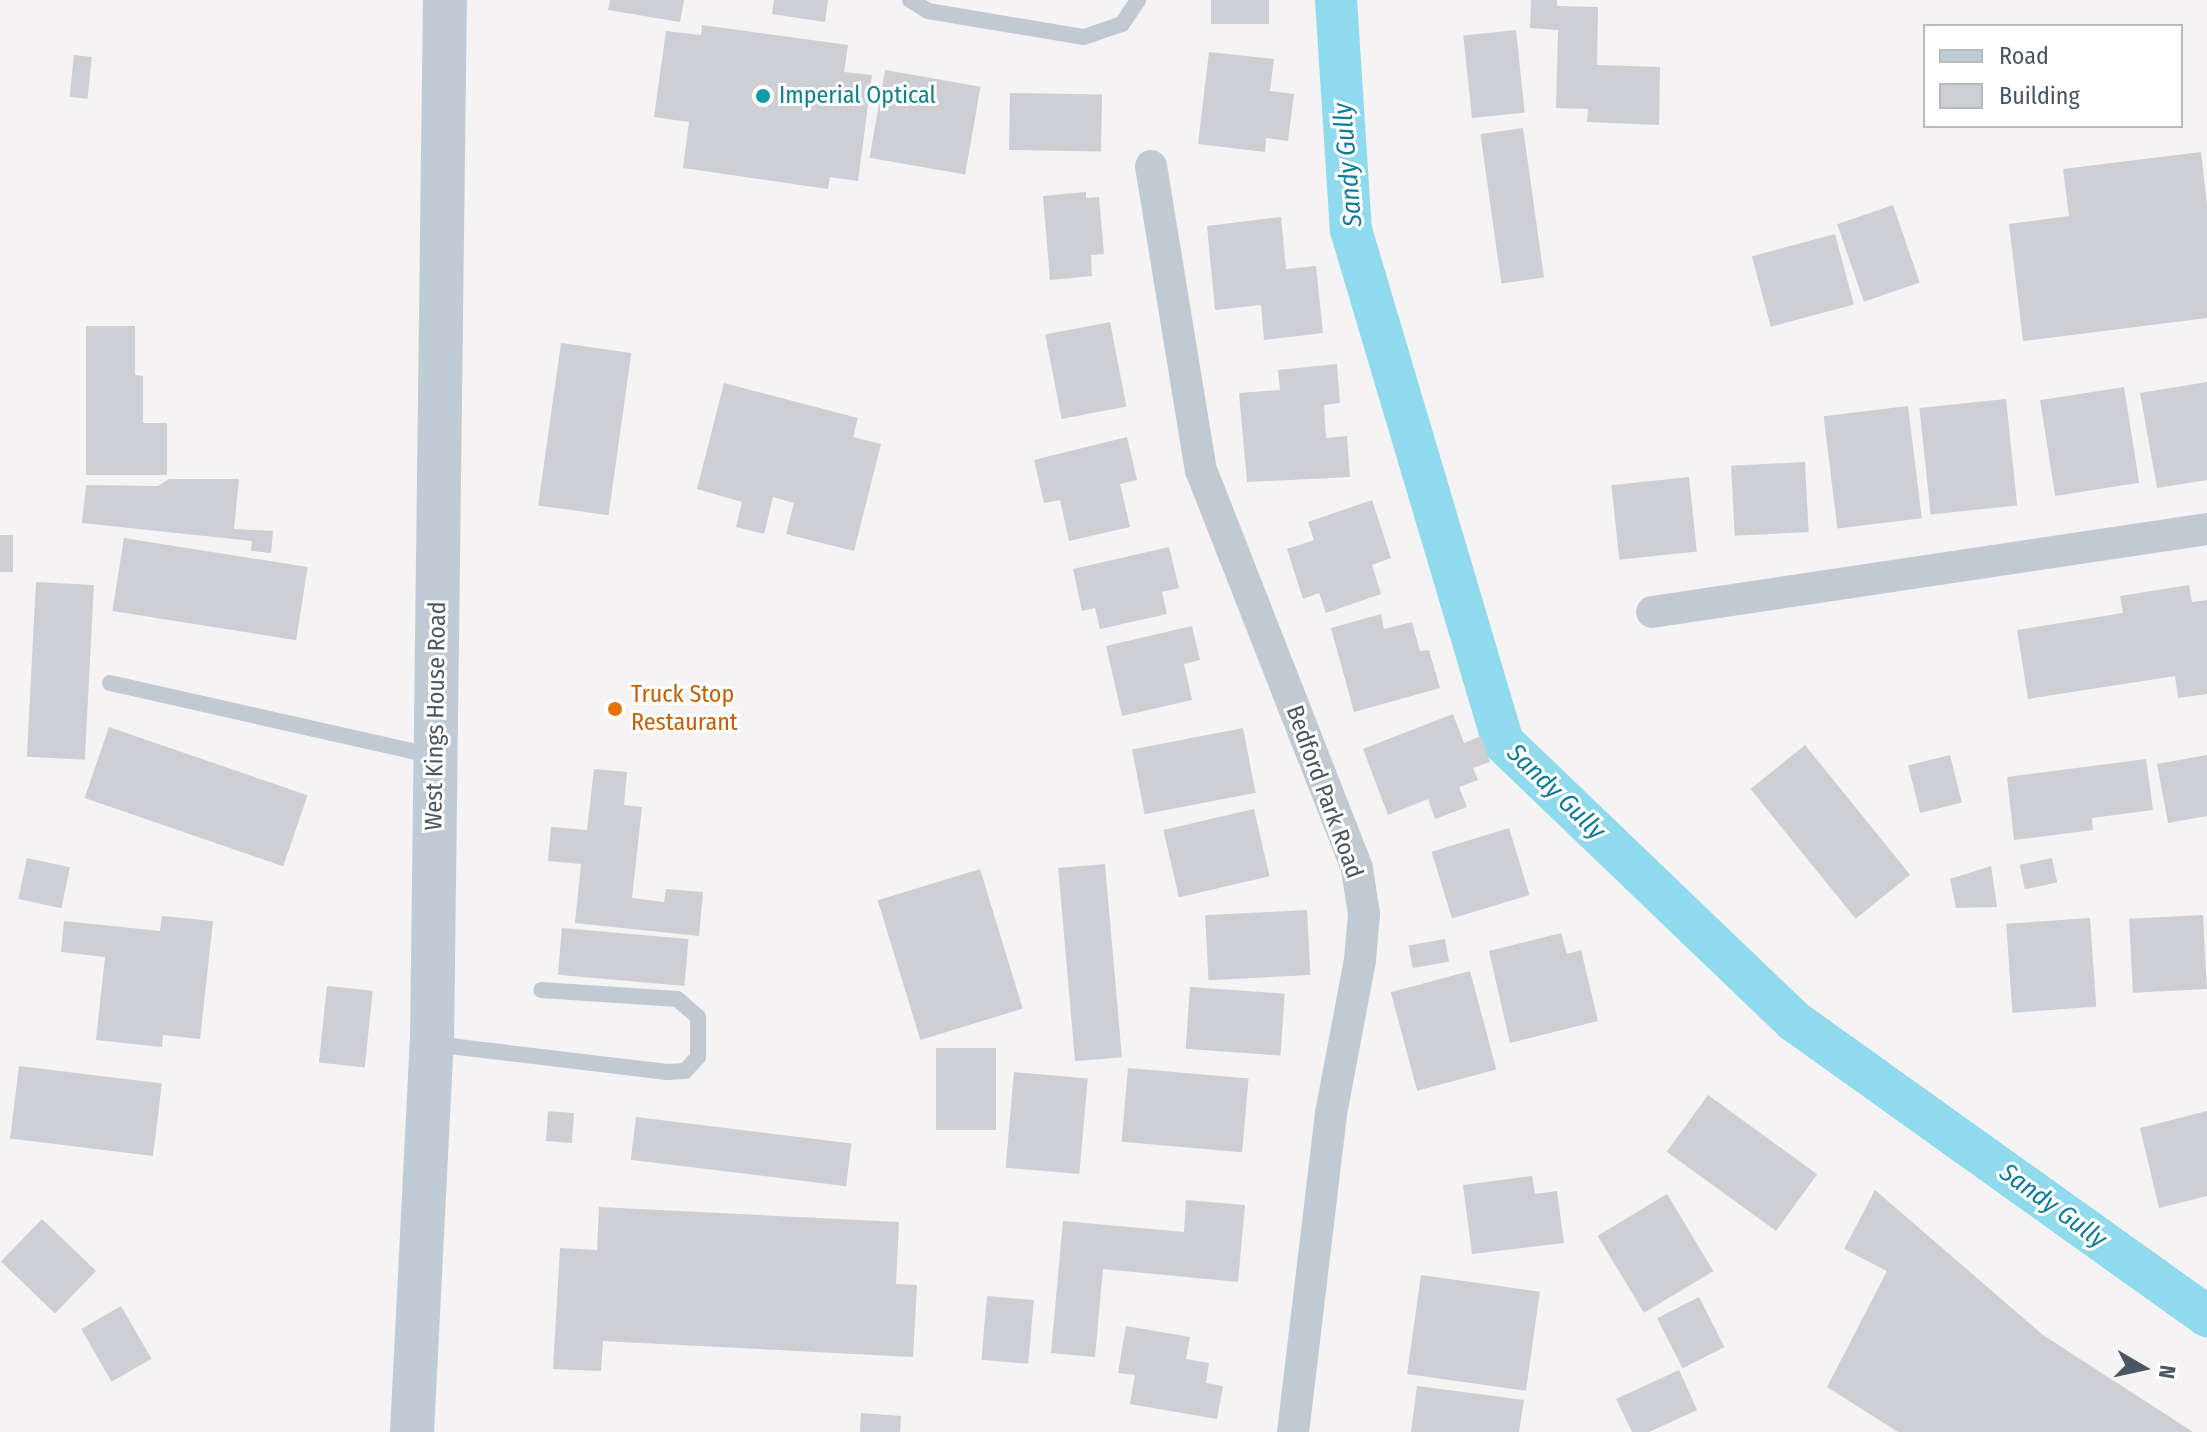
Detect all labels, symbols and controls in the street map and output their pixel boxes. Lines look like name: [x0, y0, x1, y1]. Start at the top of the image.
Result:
legend: [1923, 24, 2183, 128]
text: Road: [1999, 42, 2049, 70]
place label: Imperial Optical: [779, 82, 936, 110]
text: Building: [1999, 82, 2080, 110]
marker: Imperial Optical: [754, 87, 772, 105]
water label: Sandy Gully: [1327, 102, 1369, 228]
street label: West Kings House Road: [420, 601, 452, 831]
place label: Truck Stop Restaurant: [631, 681, 738, 737]
marker: Truck Stop Restaurant: [606, 700, 624, 718]
street label: Bedford Park Road: [1279, 702, 1369, 882]
water label: Sandy Gully: [1500, 738, 1612, 846]
water label: Sandy Gully: [1994, 1157, 2112, 1255]
north arrow: [2103, 1328, 2183, 1408]
text: N: [2153, 1363, 2182, 1380]

